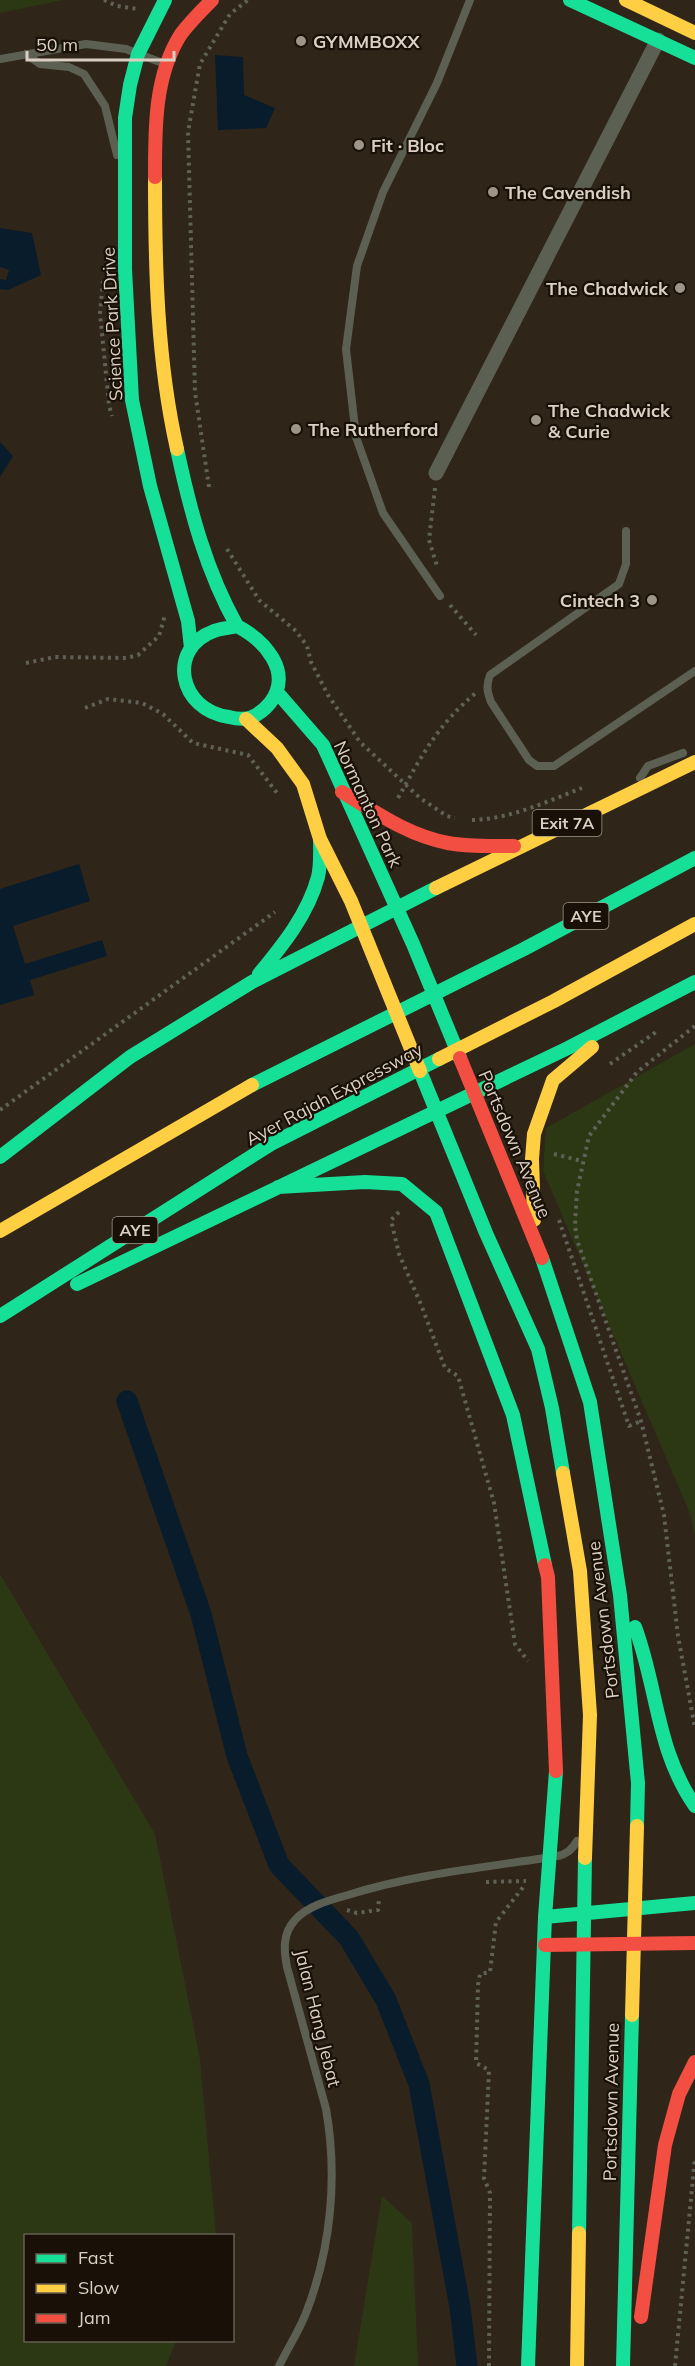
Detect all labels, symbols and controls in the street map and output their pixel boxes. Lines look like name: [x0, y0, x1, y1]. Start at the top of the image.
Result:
scale bar: [27, 24, 174, 62]
place label: GYMMBOXX: [313, 30, 420, 53]
text: 50 m: [36, 33, 78, 56]
marker: GYMMBOXX: [294, 34, 308, 48]
place label: Fit · Bloc: [371, 134, 444, 157]
marker: Fit · Bloc: [352, 138, 366, 152]
place label: The Cavendish: [505, 181, 631, 204]
marker: The Cavendish: [486, 185, 500, 199]
street label: Science Park Drive: [96, 246, 128, 402]
place label: The Chadwick: [546, 277, 669, 300]
marker: The Chadwick: [673, 281, 687, 295]
place label: The Chadwick & Curie: [548, 399, 671, 443]
marker: The Chadwick & Curie: [529, 413, 543, 427]
place label: The Rutherford: [308, 418, 438, 441]
marker: The Rutherford: [289, 422, 303, 436]
place label: Cintech 3: [560, 589, 640, 612]
marker: Cintech 3: [645, 593, 659, 607]
street label: Normanton Park: [329, 737, 408, 872]
road number: Exit 7A: [532, 810, 602, 836]
road number: AYE: [564, 903, 608, 929]
street label: Ayer Rajah Expressway: [241, 1037, 427, 1150]
street label: Portsdown Avenue: [473, 1067, 557, 1221]
road number: AYE: [112, 1217, 158, 1243]
street label: Portsdown Avenue: [582, 1540, 624, 1700]
street label: Jalan Hang Jebat: [290, 1947, 346, 2089]
street label: Portsdown Avenue: [598, 2023, 624, 2181]
legend: [24, 2234, 234, 2342]
text: Fast: [78, 2246, 114, 2269]
text: Slow: [78, 2276, 120, 2299]
text: Jam: [78, 2306, 111, 2329]

